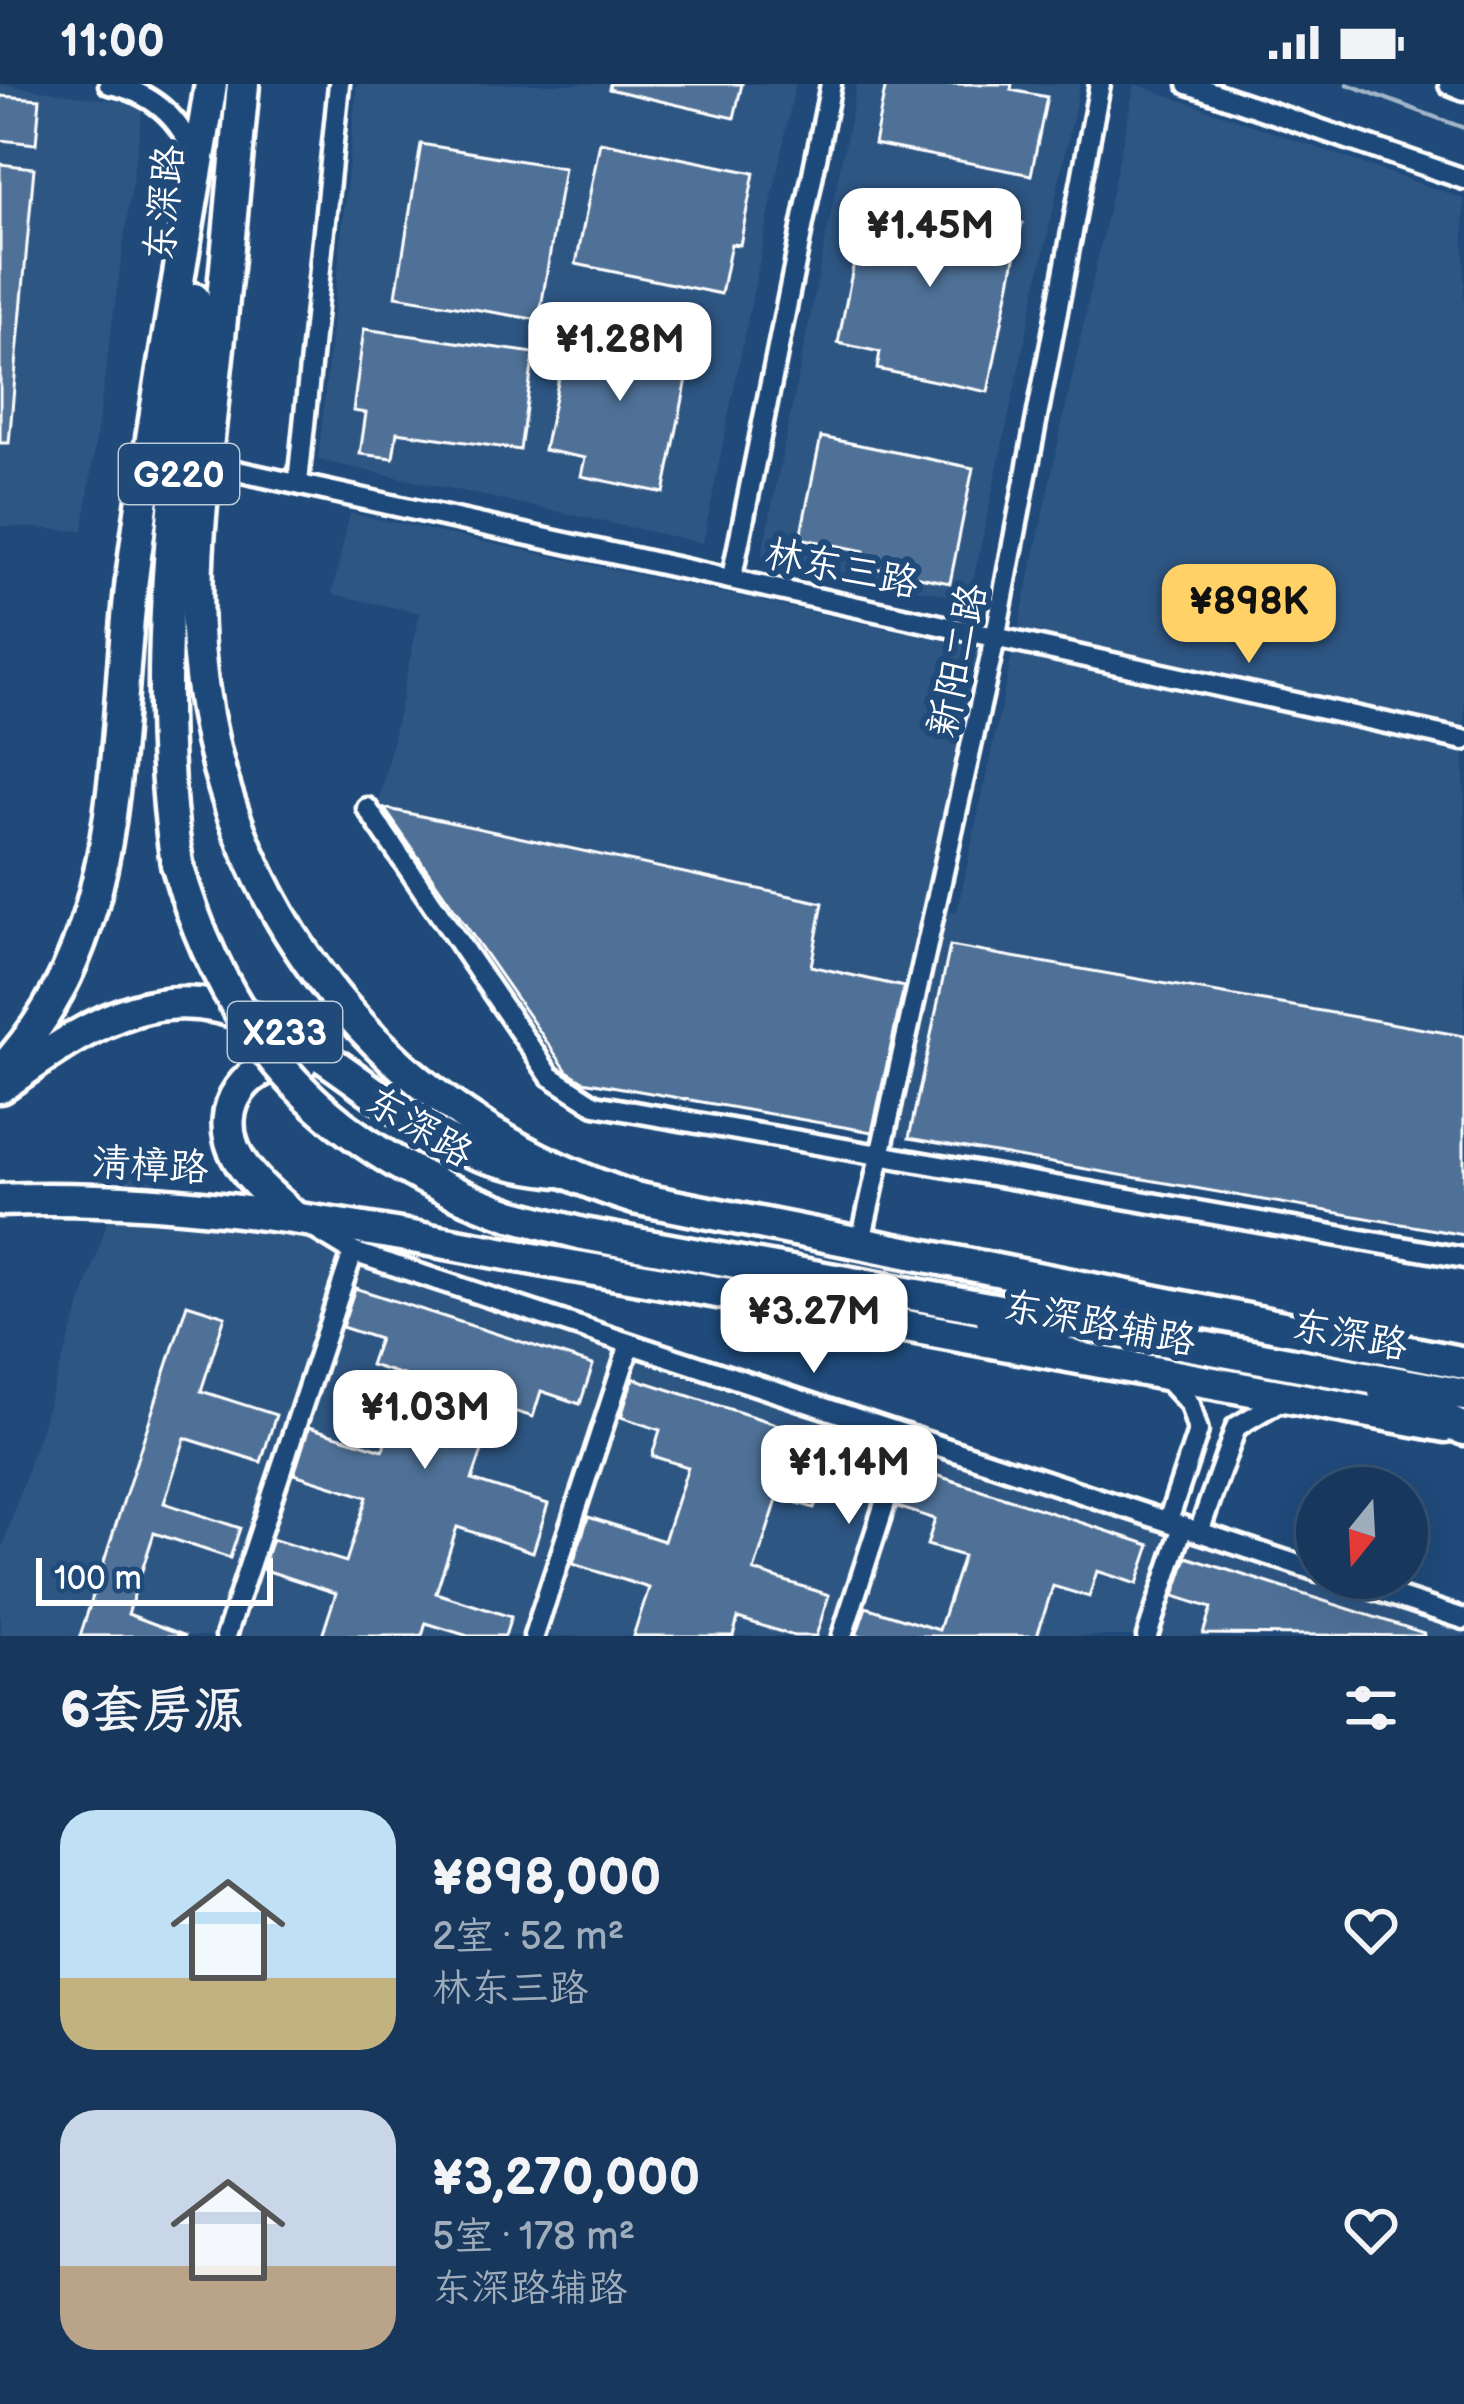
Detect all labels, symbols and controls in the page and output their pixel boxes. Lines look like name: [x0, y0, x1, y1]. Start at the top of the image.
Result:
text: 11:00: [60, 15, 165, 70]
street label: 东深路: [137, 143, 194, 264]
pin: ¥1.45M: [832, 188, 1028, 290]
text: ¥1.45M: [866, 203, 994, 250]
pin: ¥1.28M: [522, 302, 718, 404]
text: ¥1.28M: [555, 317, 685, 364]
road number: G220: [119, 444, 239, 504]
street label: 林东三路: [760, 530, 923, 609]
pin: ¥898K: [1165, 564, 1333, 666]
street label: 新阳二路: [919, 579, 998, 742]
text: ¥898K: [1189, 579, 1309, 626]
road number: X233: [228, 1002, 342, 1062]
street label: 东深路: [356, 1078, 481, 1178]
street label: 清樟路: [90, 1140, 210, 1193]
pin: ¥3.27M: [716, 1274, 912, 1376]
street label: 东深路辅路: [999, 1283, 1200, 1366]
text: ¥3.27M: [748, 1289, 880, 1336]
street label: 东深路: [1288, 1302, 1411, 1371]
pin: ¥1.03M: [327, 1370, 523, 1472]
text: ¥1.03M: [360, 1385, 490, 1432]
pin: ¥1.14M: [751, 1425, 947, 1527]
text: ¥1.14M: [788, 1440, 910, 1487]
north arrow: [1296, 1467, 1428, 1599]
map controls: [1296, 1467, 1428, 1599]
scale bar: [36, 1552, 273, 1605]
text: 100 m: [54, 1559, 142, 1599]
icon: filters: [1338, 1675, 1404, 1741]
text: 6套房源: [60, 1681, 244, 1742]
text: ¥898,000: [432, 1848, 661, 1909]
icon: home: [156, 1858, 300, 2002]
icon: heart: [1338, 1897, 1404, 1963]
text: 2室 · 52 m²: [432, 1914, 624, 1961]
text: 林东三路: [432, 1966, 588, 2013]
text: ¥3,270,000: [432, 2148, 700, 2209]
icon: home: [156, 2158, 300, 2302]
icon: heart: [1338, 2197, 1404, 2263]
text: 5室 · 178 m²: [432, 2214, 635, 2261]
text: 东深路辅路: [432, 2266, 627, 2313]

